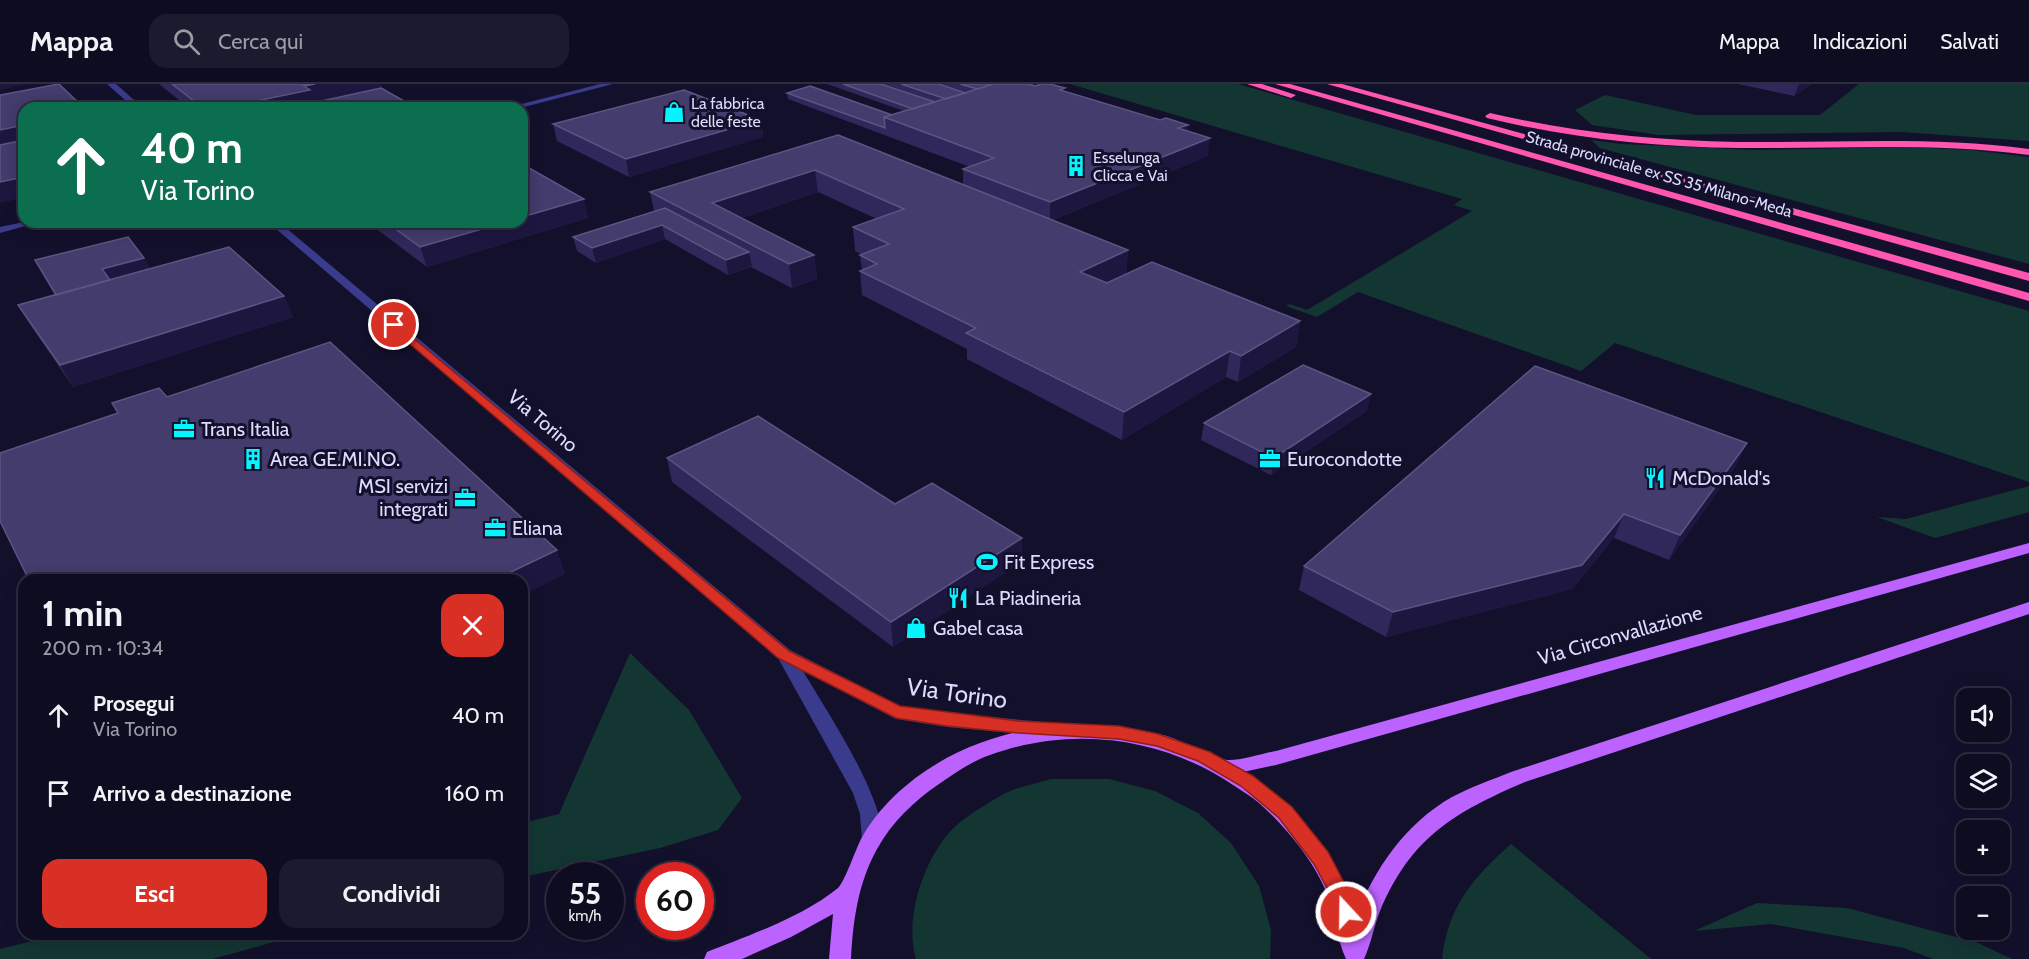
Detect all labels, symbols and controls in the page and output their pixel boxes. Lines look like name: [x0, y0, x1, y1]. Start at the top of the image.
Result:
search box: [149, 14, 569, 68]
text: Mappa: [30, 24, 113, 58]
icon: search: [170, 25, 203, 58]
text: Cerca qui: [218, 28, 303, 55]
text: Mappa: [1719, 29, 1780, 54]
text: Indicazioni: [1813, 29, 1907, 54]
text: Salvati: [1940, 29, 1999, 54]
place label: La fabbrica delle feste: [691, 94, 765, 131]
shop icon: La fabbrica delle feste: [662, 100, 686, 124]
text: 40 m: [141, 122, 243, 174]
icon: ahead: [42, 126, 120, 204]
street label: Strada provinciale ex SS 35 Milano-Meda: [1524, 127, 1795, 221]
place label: Esselunga Clicca e Vai: [1093, 148, 1168, 185]
building icon: Esselunga Clicca e Vai: [1064, 154, 1088, 178]
text: Via Torino: [141, 174, 255, 207]
pin: [368, 299, 419, 350]
icon: arrive: [377, 308, 410, 341]
street label: Via Torino: [503, 385, 583, 457]
office icon: Trans Italia: [172, 417, 196, 441]
place label: Trans Italia: [201, 417, 290, 441]
building icon: Area GE.MI.NO.: [241, 447, 265, 471]
place label: Area GE.MI.NO.: [270, 447, 400, 471]
office icon: Eurocondotte: [1258, 447, 1282, 471]
place label: Eurocondotte: [1287, 447, 1402, 471]
restaurant icon: McDonald's: [1643, 466, 1667, 490]
place label: McDonald's: [1672, 466, 1770, 490]
place label: MSI servizi integrati: [358, 474, 448, 521]
office icon: MSI servizi integrati: [453, 486, 477, 510]
office icon: Eliana: [483, 516, 507, 540]
place label: Eliana: [512, 516, 563, 540]
sports icon: Fit Express: [975, 550, 999, 574]
place label: Fit Express: [1004, 550, 1094, 574]
restaurant icon: La Piadineria: [946, 586, 970, 610]
place label: La Piadineria: [975, 586, 1082, 610]
text: 1 min: [42, 591, 123, 635]
button: close: [441, 594, 504, 657]
street label: Via Circonvallazione: [1535, 600, 1705, 670]
shop icon: Gabel casa: [904, 616, 928, 640]
place label: Gabel casa: [933, 616, 1024, 640]
text: 200 m · 10:34: [42, 636, 163, 660]
street label: Via Torino: [905, 672, 1009, 714]
map controls: [1956, 688, 2010, 940]
button: sound: [1956, 688, 2010, 742]
text: Prosegui: [93, 690, 175, 717]
icon: ahead: [42, 699, 75, 732]
text: 40 m: [452, 702, 504, 729]
text: Via Torino: [93, 717, 177, 741]
button: layers: [1956, 754, 2010, 808]
icon: arrive: [42, 777, 75, 810]
text: Arrivo a destinazione: [93, 780, 291, 807]
text: 160 m: [445, 780, 504, 807]
button: +: [1956, 820, 2010, 874]
button: Esci: [42, 859, 267, 928]
button: Condividi: [279, 859, 504, 928]
speed limit sign: 60: [636, 862, 714, 940]
text: 55: [569, 875, 601, 912]
position arrow: [1314, 880, 1378, 944]
button: −: [1956, 886, 2010, 940]
text: km/h: [569, 907, 601, 925]

